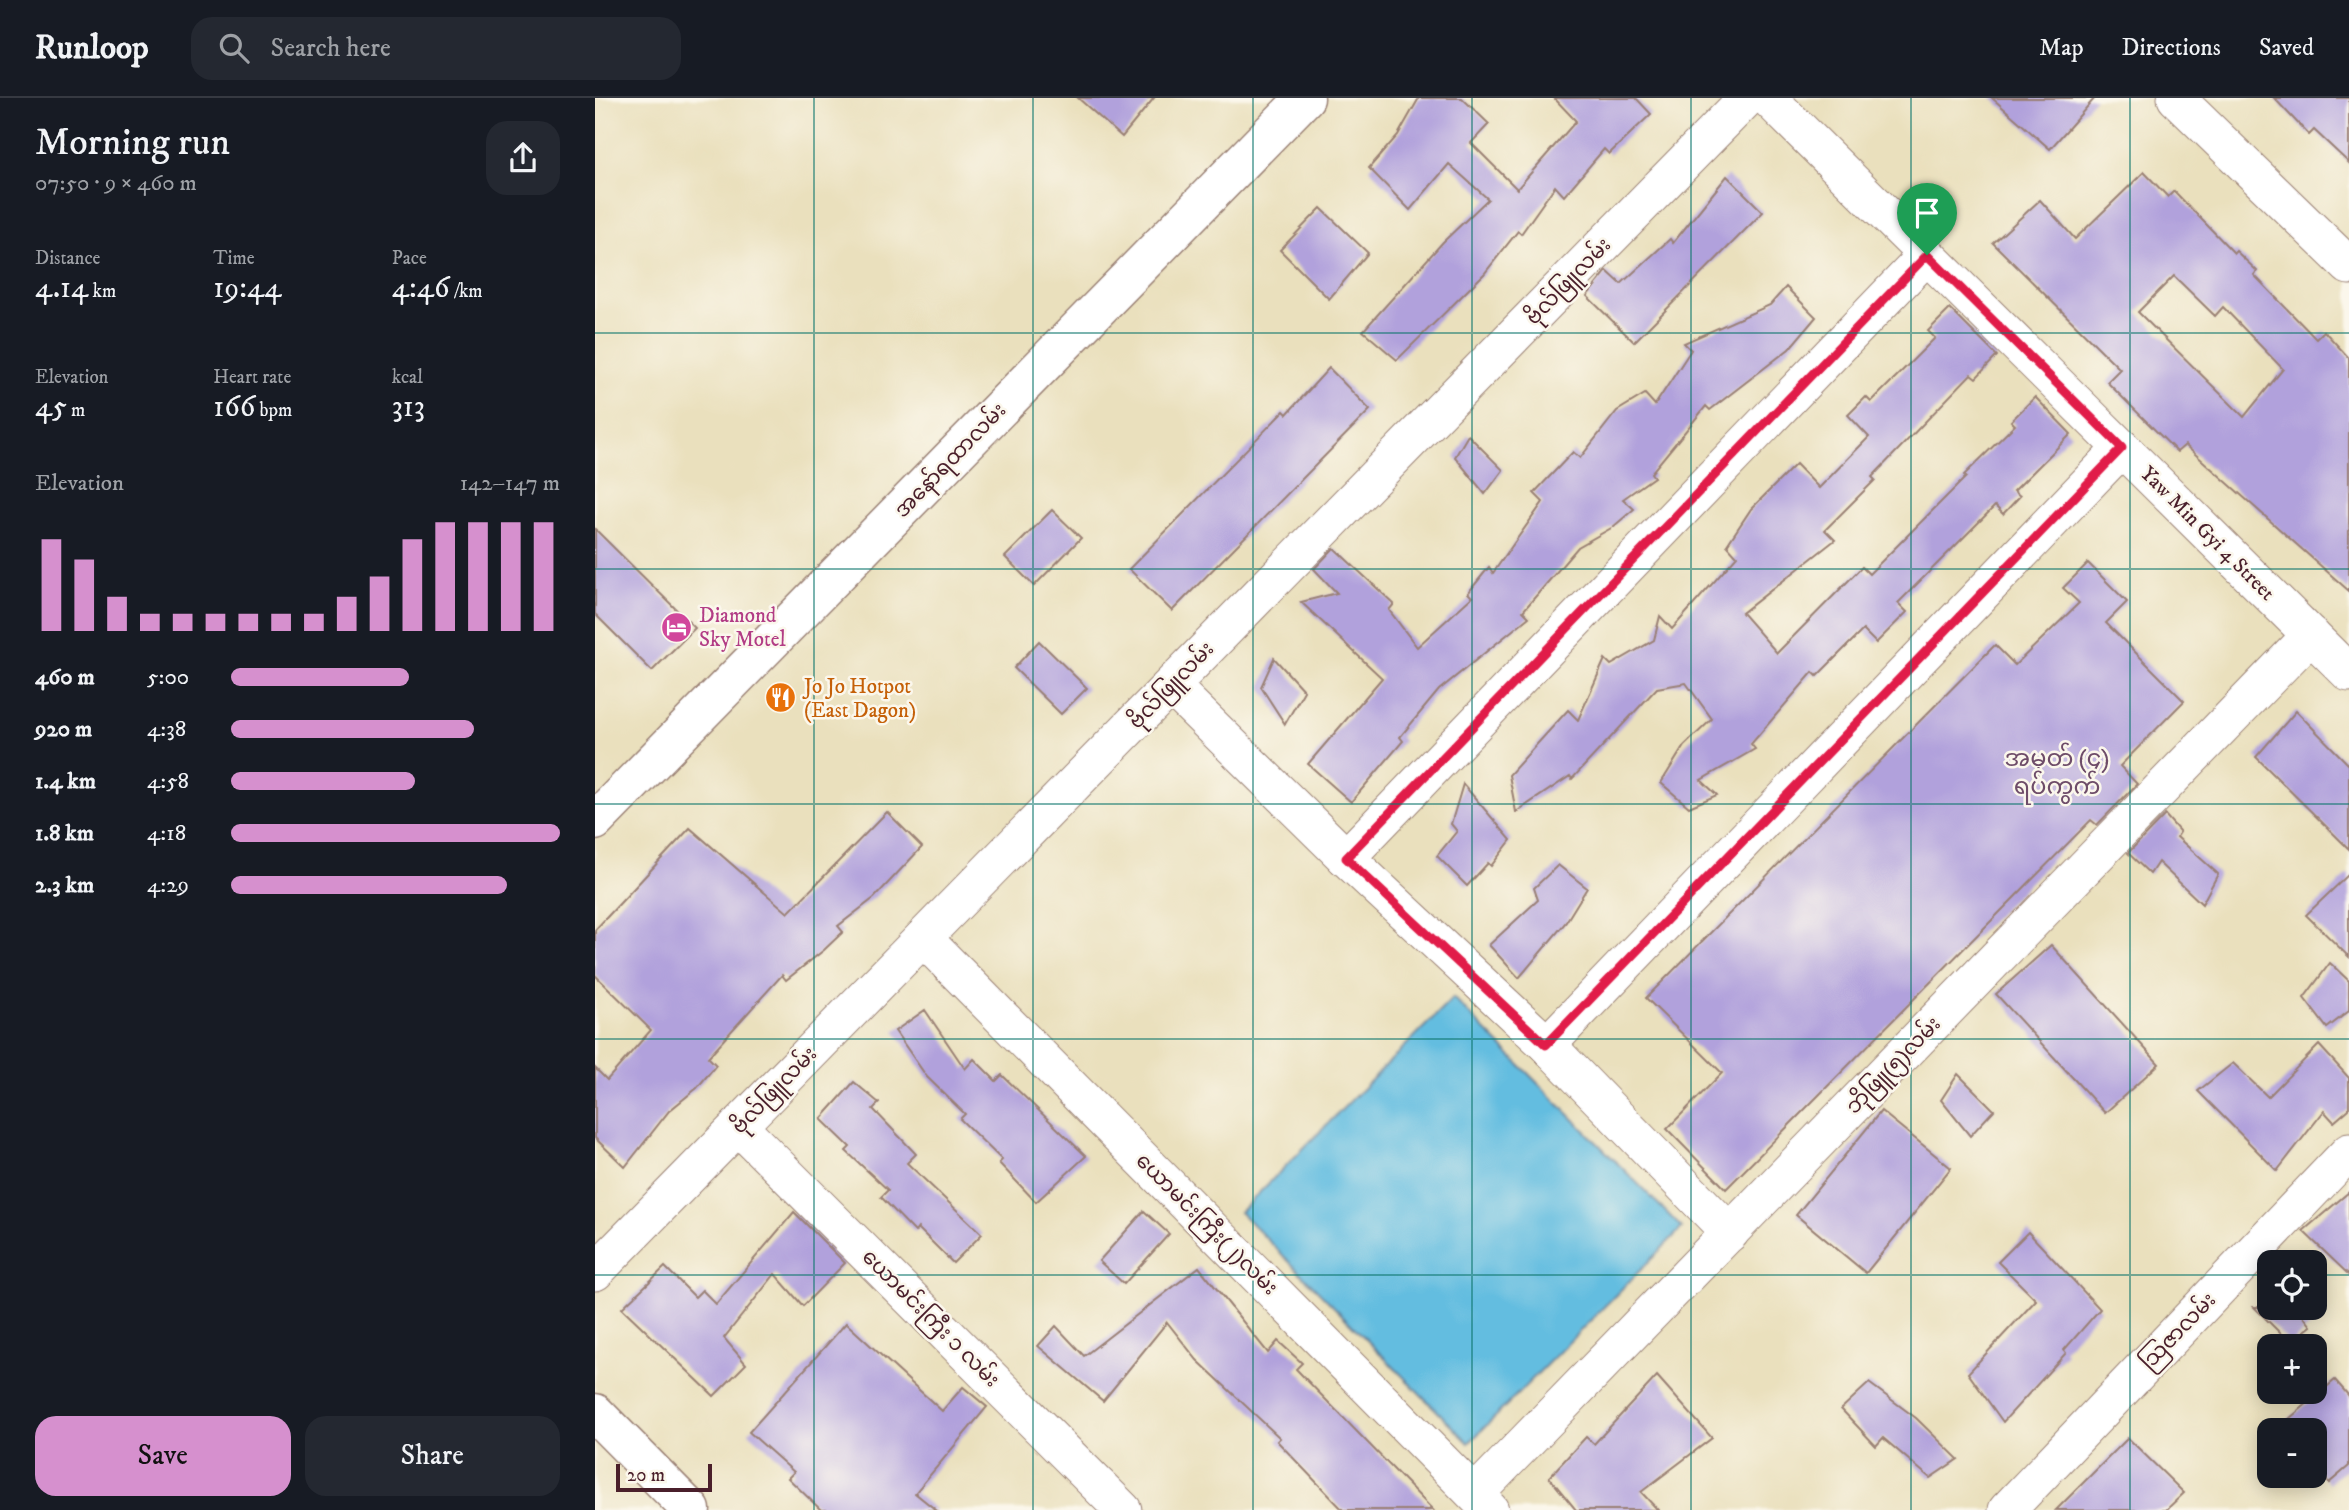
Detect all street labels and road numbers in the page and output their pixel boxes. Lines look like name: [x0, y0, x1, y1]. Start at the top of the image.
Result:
street label: ဗိုလ်ဖြူလမ်း: [1518, 230, 1619, 333]
street label: အနော်ရထာလမ်း: [886, 395, 1014, 526]
street label: Yaw Min Gyi 4 Street: [2135, 461, 2280, 607]
street label: ဗိုလ်ဖြူလမ်း: [1121, 634, 1222, 737]
street label: ဘိုဖြူ(၅)လမ်း: [1838, 1009, 1949, 1122]
street label: ဗိုလ်ဖြူလမ်း: [724, 1039, 825, 1142]
street label: ယောမင်းကြီး(၂)လမ်း: [1128, 1145, 1286, 1303]
street label: ယောမင်းကြီး ၁ လမ်း: [854, 1242, 1007, 1395]
street label: သြဇာလမ်း: [2133, 1285, 2224, 1378]

